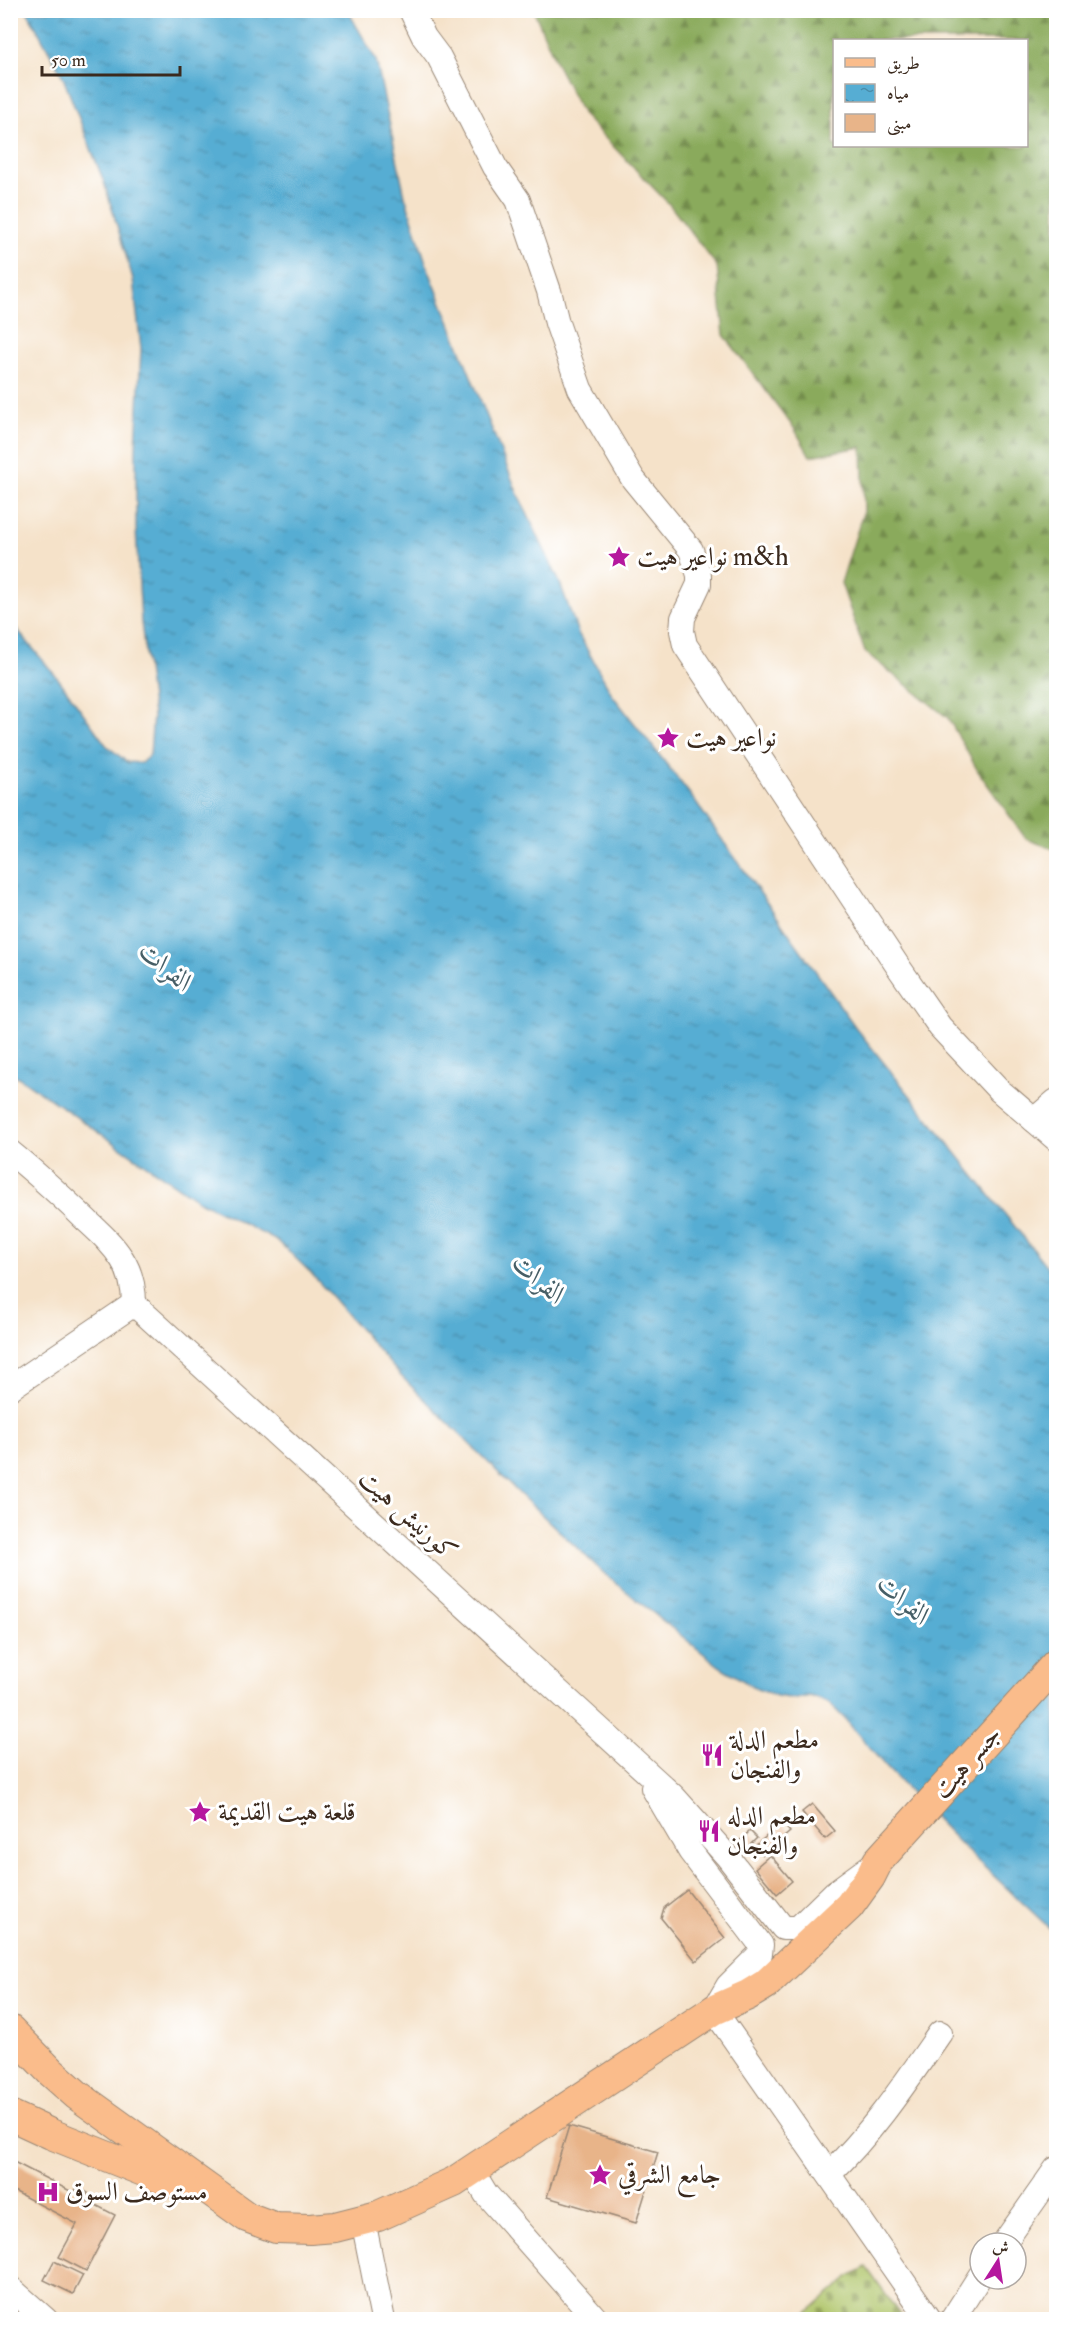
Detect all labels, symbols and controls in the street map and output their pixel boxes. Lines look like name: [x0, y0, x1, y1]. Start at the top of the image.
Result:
scale bar: [42, 39, 180, 77]
legend: [833, 39, 1028, 147]
text: 50 m: [51, 49, 86, 72]
text: طريق: [887, 52, 920, 75]
text: مياه: [887, 82, 909, 105]
text: مبنى: [887, 112, 912, 136]
place label: نواعير هيت m&h: [637, 541, 789, 573]
place icon: نواعير هيت m&h: [606, 544, 632, 570]
place label: نواعير هيت: [686, 722, 777, 754]
place icon: نواعير هيت: [655, 725, 681, 751]
water label: الفرات: [132, 935, 200, 999]
water label: الفرات: [505, 1247, 573, 1311]
street label: كورنيش هيت: [351, 1462, 464, 1568]
water label: الفرات: [870, 1568, 938, 1632]
street label: جسر هيت: [926, 1719, 1008, 1805]
place label: مطعم الدلة والفنجان: [728, 1724, 819, 1786]
restaurant icon: مطعم الدلة والفنجان: [699, 1742, 725, 1768]
place label: قلعة هيت القديمة: [218, 1796, 356, 1828]
place icon: قلعة هيت القديمة: [187, 1799, 213, 1825]
place label: مطعم الدله والفنجان: [727, 1800, 816, 1862]
restaurant icon: مطعم الدله والفنجان: [696, 1818, 722, 1844]
place label: جامع الشرقي: [618, 2159, 721, 2198]
place icon: جامع الشرقي: [587, 2162, 613, 2188]
place label: مستوصف السوق: [66, 2176, 208, 2208]
hospital icon: مستوصف السوق: [35, 2179, 61, 2205]
north arrow: [968, 2231, 1028, 2291]
text: ش: [991, 2236, 1011, 2259]

